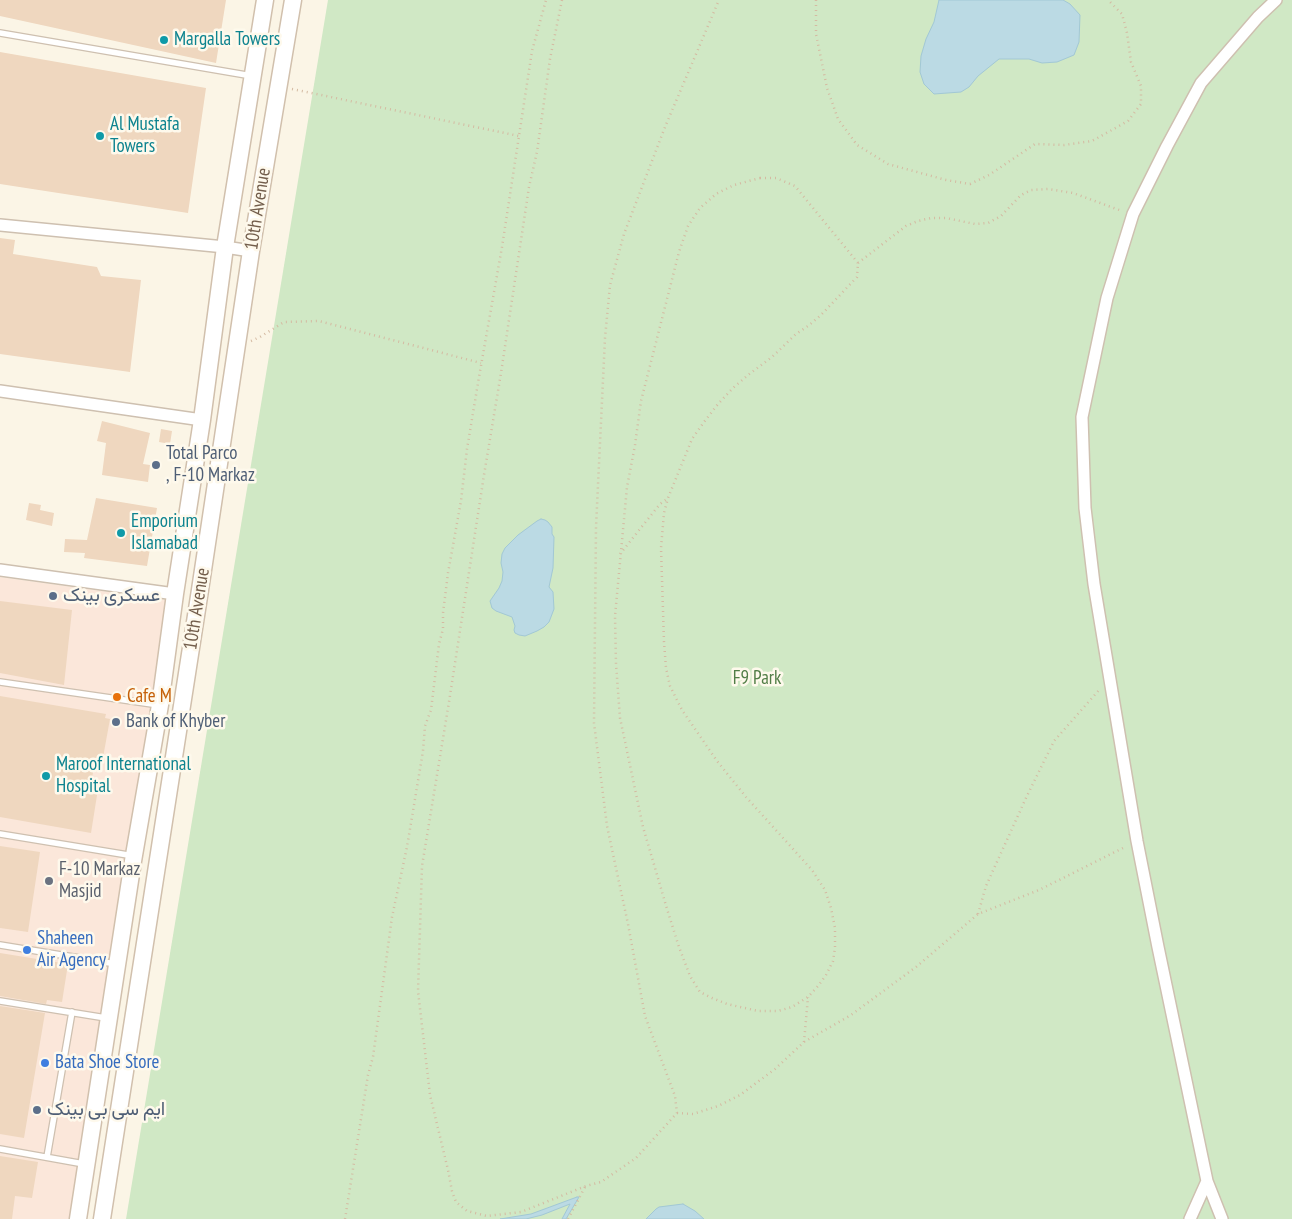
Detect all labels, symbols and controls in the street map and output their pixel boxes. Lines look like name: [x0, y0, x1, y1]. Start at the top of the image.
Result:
place label: Margalla Towers: [174, 29, 280, 51]
marker: Margalla Towers: [158, 34, 170, 46]
place label: Al Mustafa Towers: [110, 114, 180, 158]
marker: Al Mustafa Towers: [94, 130, 106, 142]
street label: 10th Avenue: [240, 166, 276, 252]
place label: Total Parco , F-10 Markaz: [166, 443, 255, 487]
marker: Total Parco , F-10 Markaz: [150, 459, 162, 471]
place label: Emporium Islamabad: [131, 511, 198, 555]
marker: Emporium Islamabad: [115, 527, 127, 539]
street label: 10th Avenue: [179, 566, 215, 652]
place label: عسکری بینک: [63, 585, 160, 607]
marker: عسکری بینک: [47, 590, 59, 602]
park label: F9 Park: [733, 668, 781, 690]
place label: Cafe M: [127, 686, 172, 708]
marker: Cafe M: [111, 691, 123, 703]
place label: Bank of Khyber: [126, 711, 225, 733]
marker: Bank of Khyber: [110, 716, 122, 728]
place label: Maroof International Hospital: [56, 754, 191, 798]
marker: Maroof International Hospital: [40, 770, 52, 782]
place label: F-10 Markaz Masjid: [59, 859, 140, 903]
marker: F-10 Markaz Masjid: [43, 875, 55, 887]
place label: Shaheen Air Agency: [37, 928, 106, 972]
marker: Shaheen Air Agency: [21, 944, 33, 956]
place label: Bata Shoe Store: [55, 1052, 159, 1074]
marker: Bata Shoe Store: [39, 1057, 51, 1069]
place label: ایم سی بی بینک: [47, 1099, 165, 1121]
marker: ایم سی بی بینک: [31, 1104, 43, 1116]

